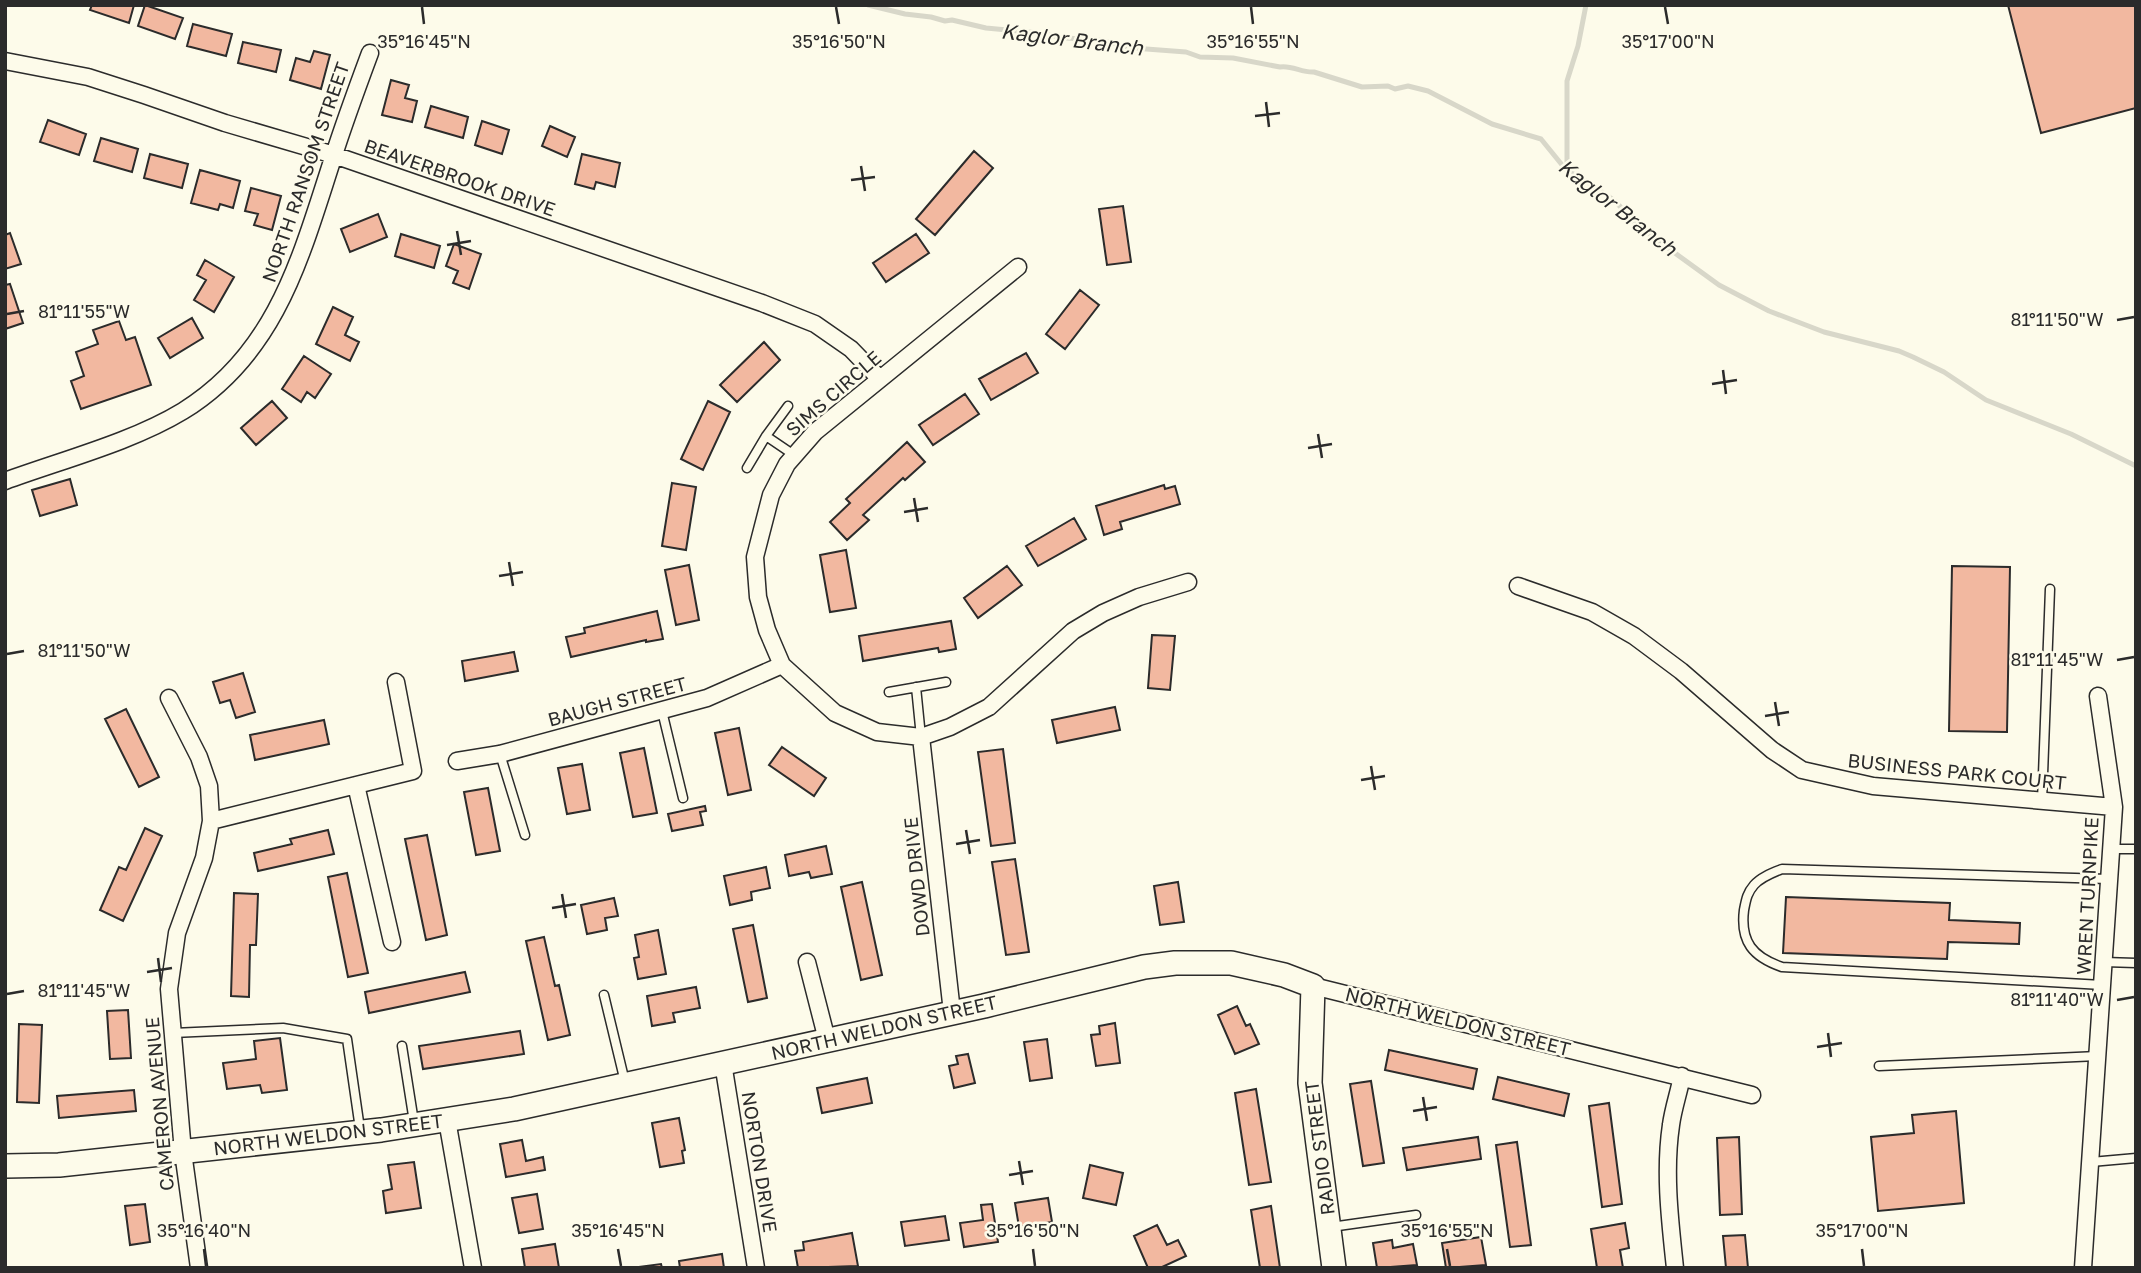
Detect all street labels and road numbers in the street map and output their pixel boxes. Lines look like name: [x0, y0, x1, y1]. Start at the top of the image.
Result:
street label: NORTH RANSOM STREET: [256, 59, 354, 285]
street label: BEAVERBROOK DRIVE: [361, 133, 559, 221]
street label: SIMS CIRCLE: [781, 345, 885, 441]
street label: BAUGH STREET: [545, 671, 689, 731]
street label: BUSINESS PARK COURT: [1847, 748, 2068, 794]
street label: DOWD DRIVE: [898, 816, 934, 938]
street label: WREN TURNPIKE: [2071, 816, 2103, 976]
street label: NORTH WELDON STREET: [1343, 982, 1573, 1060]
street label: NORTH WELDON STREET: [769, 990, 999, 1064]
street label: CAMERON AVENUE: [140, 1016, 178, 1192]
street label: RADIO STREET: [1299, 1079, 1339, 1217]
street label: NORTON DRIVE: [738, 1090, 782, 1234]
street label: NORTH WELDON STREET: [212, 1108, 444, 1160]

